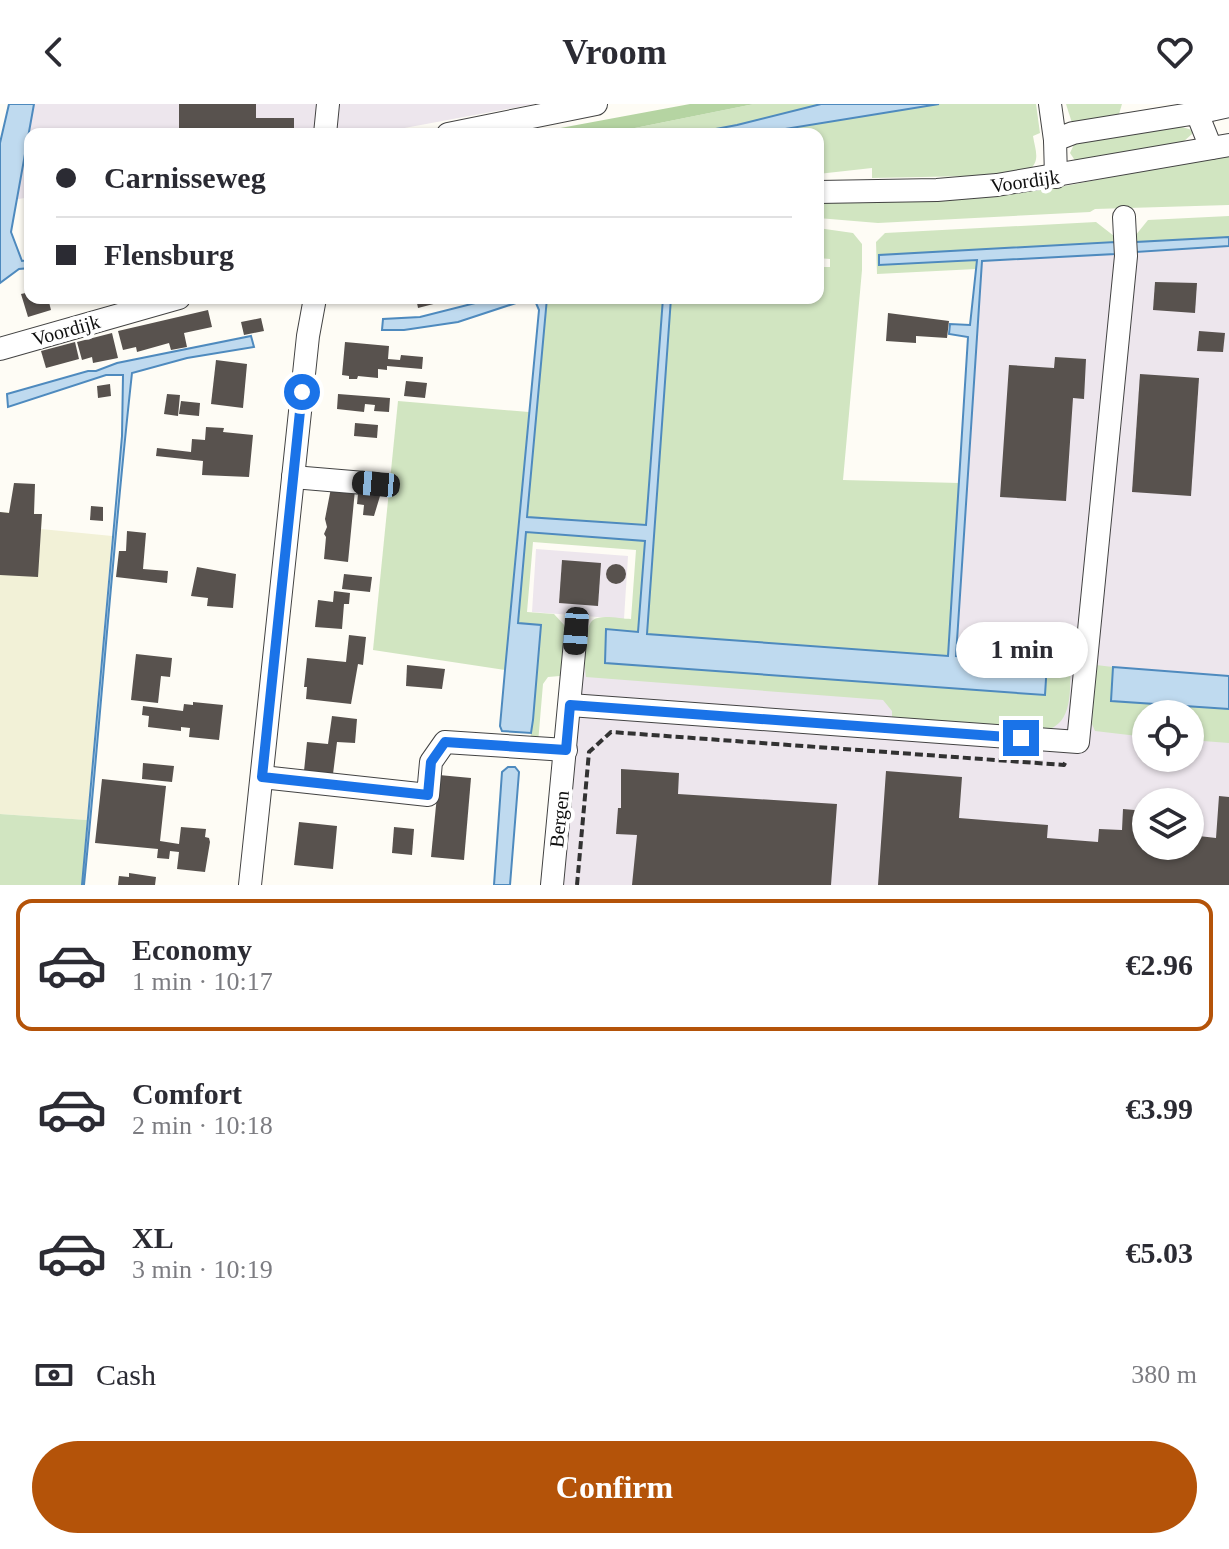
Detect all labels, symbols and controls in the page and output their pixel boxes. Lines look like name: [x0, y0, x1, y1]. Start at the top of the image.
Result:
icon: back: [32, 30, 76, 74]
icon: heart: [1153, 30, 1197, 74]
text: Vroom: [562, 32, 667, 72]
text: Carnisseweg: [104, 161, 266, 194]
street label: Voordijk: [989, 165, 1061, 198]
text: Flensburg: [104, 238, 234, 271]
street label: Voordijk: [29, 310, 103, 351]
route start: [284, 374, 320, 410]
car: [351, 470, 401, 498]
car: [562, 606, 590, 656]
callout: 1 min: [955, 622, 1087, 678]
text: 1 min: [991, 635, 1053, 664]
map controls: [1132, 700, 1204, 860]
button: locate: [1132, 700, 1204, 772]
route end: [1003, 720, 1039, 756]
button: layers: [1132, 788, 1204, 860]
street label: Bergen: [545, 789, 574, 849]
icon: car: [36, 929, 108, 1001]
text: Economy: [132, 933, 252, 966]
text: €2.96: [1126, 948, 1193, 981]
text: 1 min · 10:17: [132, 967, 273, 996]
icon: car: [36, 1073, 108, 1145]
text: Comfort: [132, 1077, 242, 1110]
text: €3.99: [1126, 1092, 1193, 1125]
text: 2 min · 10:18: [132, 1111, 273, 1140]
icon: car: [36, 1217, 108, 1289]
text: XL: [132, 1221, 174, 1254]
text: €5.03: [1126, 1236, 1193, 1269]
text: 3 min · 10:19: [132, 1255, 273, 1284]
icon: cash: [32, 1353, 76, 1397]
text: Cash: [96, 1358, 156, 1391]
text: 380 m: [1131, 1360, 1197, 1389]
button: Confirm: [32, 1441, 1197, 1533]

